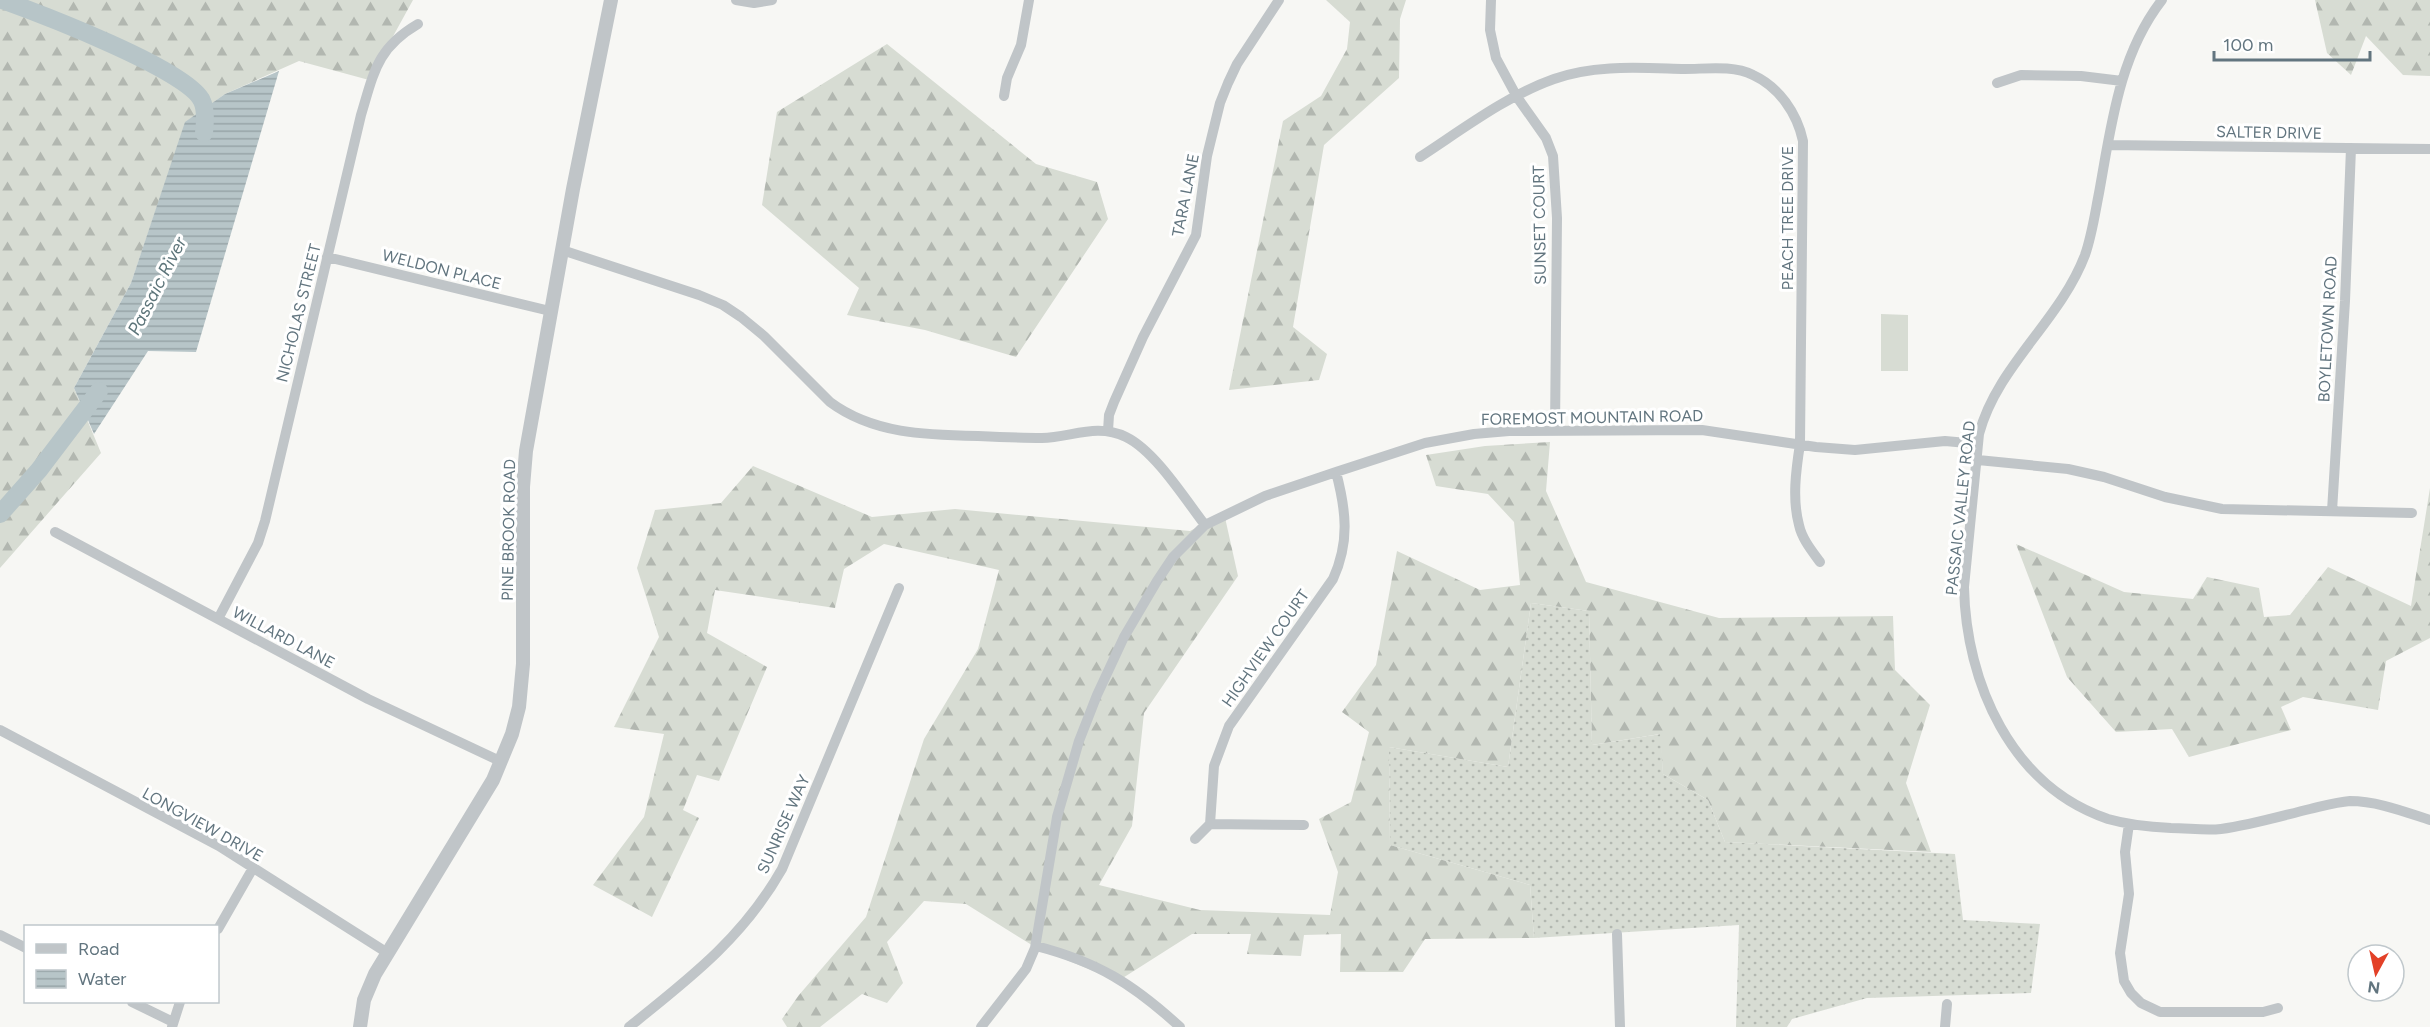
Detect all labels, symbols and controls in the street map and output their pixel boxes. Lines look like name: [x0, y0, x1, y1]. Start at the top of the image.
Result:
scale bar: [2214, 24, 2370, 62]
text: 100 m: [2223, 34, 2273, 56]
street label: SALTER DRIVE: [2216, 122, 2322, 143]
street label: PEACH TREE DRIVE: [1778, 146, 1797, 290]
street label: TARA LANE: [1168, 152, 1203, 238]
street label: SUNSET COURT: [1529, 165, 1550, 285]
water label: Passaic River: [123, 232, 192, 339]
street label: NICHOLAS STREET: [272, 242, 325, 384]
street label: WELDON PLACE: [380, 246, 503, 293]
street label: BOYLETOWN ROAD: [2314, 255, 2341, 403]
street label: FOREMOST MOUNTAIN ROAD: [1481, 406, 1703, 429]
street label: PASSAIC VALLEY ROAD: [1942, 420, 1979, 596]
street label: PINE BROOK ROAD: [498, 459, 519, 601]
street label: HIGHVIEW COURT: [1218, 586, 1313, 711]
street label: WILLARD LANE: [229, 602, 338, 672]
street label: SUNRISE WAY: [753, 771, 814, 877]
street label: LONGVIEW DRIVE: [139, 783, 266, 866]
legend: [24, 925, 219, 1003]
text: Road: [78, 938, 119, 960]
north arrow: [2346, 943, 2406, 1003]
text: Water: [78, 968, 126, 990]
text: N: [2367, 977, 2381, 998]

